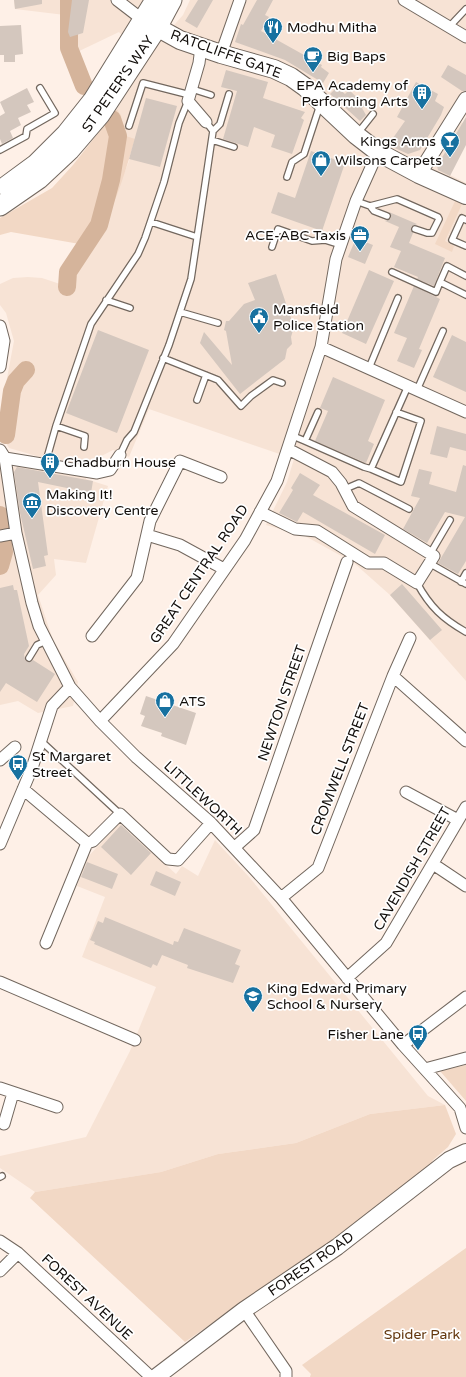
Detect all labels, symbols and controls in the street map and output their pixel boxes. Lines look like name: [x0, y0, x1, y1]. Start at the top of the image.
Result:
restaurant icon: Modhu Mitha: [262, 16, 284, 44]
place label: Modhu Mitha: [287, 19, 377, 36]
street label: RATCLIFFE GATE: [168, 26, 284, 82]
street label: ST PETER'S WAY: [78, 32, 158, 136]
cafe icon: Big Baps: [302, 45, 324, 73]
place label: Big Baps: [327, 48, 386, 65]
place label: EPA Academy of Performing Arts: [296, 77, 409, 110]
building icon: EPA Academy of Performing Arts: [411, 82, 433, 110]
bar icon: Kings Arms: [439, 130, 461, 158]
place label: Kings Arms: [360, 133, 436, 150]
shop icon: Wilsons Carpets: [310, 149, 332, 177]
place label: Wilsons Carpets: [335, 152, 442, 169]
office icon: ACE-ABC Taxis: [349, 224, 371, 252]
place label: ACE-ABC Taxis: [245, 227, 346, 244]
place label: Mansfield Police Station: [273, 301, 364, 334]
public building icon: Mansfield Police Station: [248, 306, 270, 334]
building icon: Chadburn House: [39, 451, 61, 479]
place label: Chadburn House: [64, 454, 176, 471]
place label: Making It! Discovery Centre: [46, 486, 158, 519]
museum icon: Making It! Discovery Centre: [21, 491, 43, 519]
street label: GREAT CENTRAL ROAD: [146, 501, 252, 647]
street label: NEWTON STREET: [254, 642, 310, 763]
shop icon: ATS: [154, 690, 176, 718]
place label: ATS: [179, 693, 206, 710]
street label: CROMWELL STREET: [307, 700, 373, 838]
place label: St Margaret Street: [32, 748, 112, 781]
bus stop icon: St Margaret Street: [7, 753, 29, 781]
street label: LITTLEWORTH: [160, 757, 246, 839]
street label: CAVENDISH STREET: [370, 804, 455, 934]
place label: King Edward Primary School & Nursery: [267, 980, 407, 1013]
school or university icon: King Edward Primary School & Nursery: [242, 985, 264, 1013]
bus stop icon: Fisher Lane: [407, 1023, 429, 1051]
place label: Fisher Lane: [328, 1026, 404, 1043]
street label: FOREST ROAD: [265, 1228, 357, 1300]
street label: FOREST AVENUE: [38, 1251, 136, 1344]
park label: Spider Park: [384, 1326, 461, 1343]

